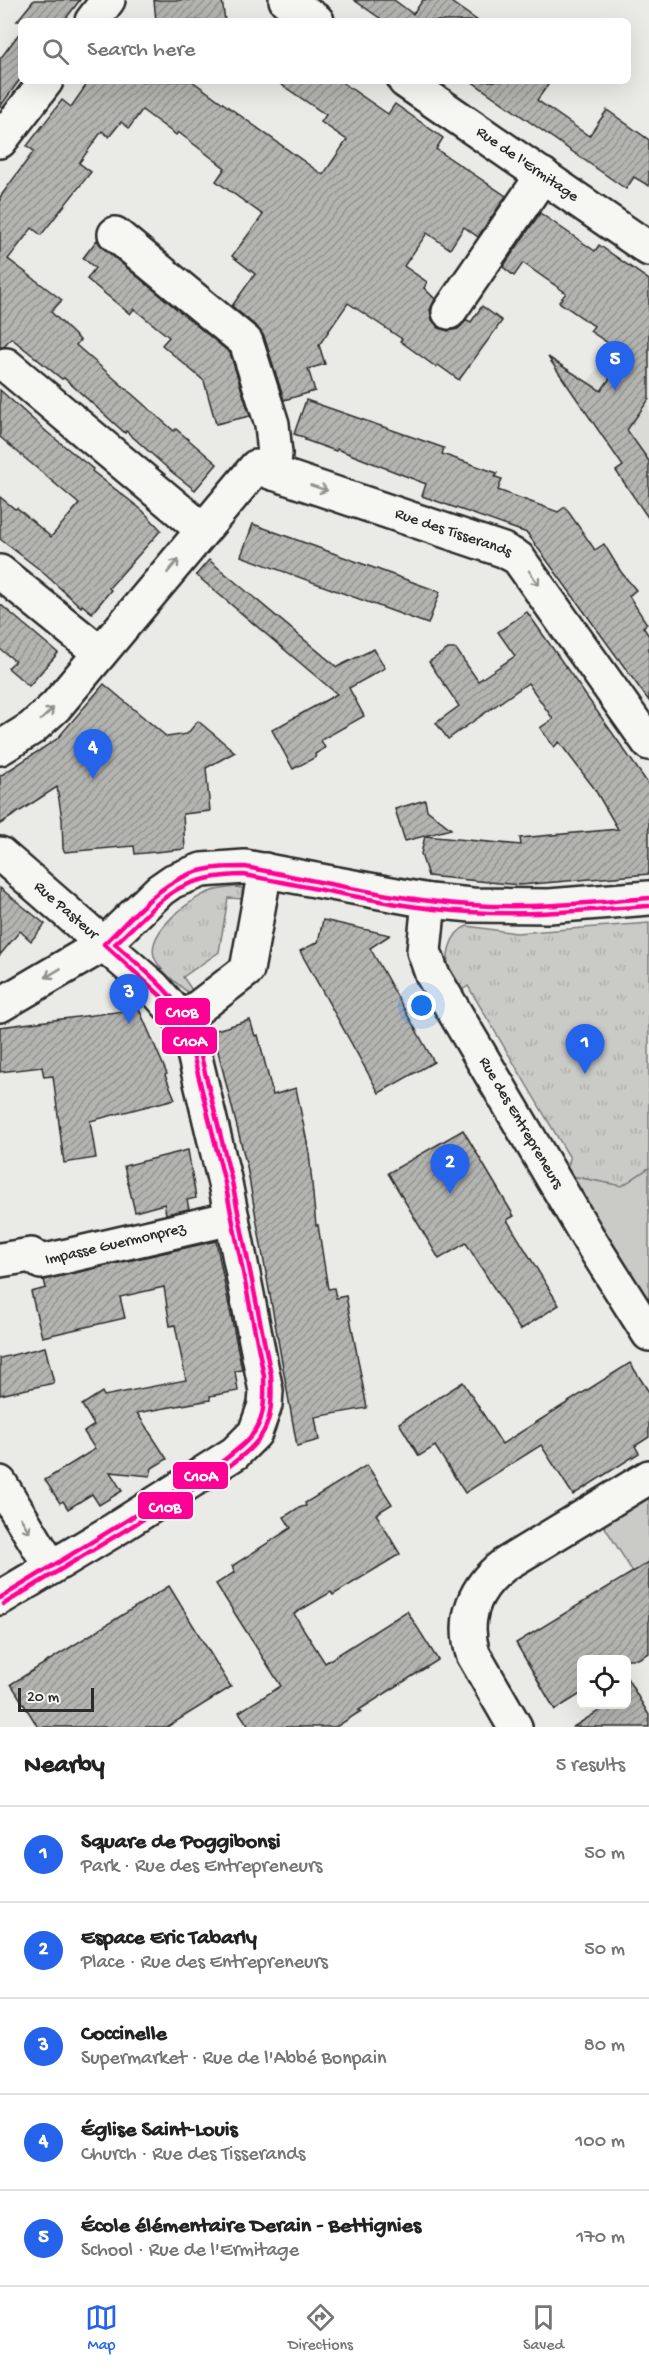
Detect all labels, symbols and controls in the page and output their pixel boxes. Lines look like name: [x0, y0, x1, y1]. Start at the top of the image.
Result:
search box: [18, 18, 631, 84]
icon: search: [39, 35, 72, 68]
text: Search here: [87, 38, 195, 64]
street label: Rue de l'Ermitage: [472, 123, 582, 207]
pin: 5: [596, 342, 634, 391]
one-way arrow: [309, 484, 328, 495]
street label: Rue des Tisserands: [392, 505, 516, 563]
one-way arrow: [167, 558, 180, 574]
one-way arrow: [528, 570, 540, 586]
one-way arrow: [40, 707, 55, 722]
pin: 4: [74, 730, 112, 779]
street label: Rue Pasteur: [29, 878, 103, 945]
one-way arrow: [45, 968, 62, 980]
pin: 3: [110, 974, 148, 1024]
your location: [407, 991, 436, 1020]
line badge: C10B: [154, 997, 211, 1026]
text: C10B: [165, 1005, 199, 1024]
pin: 1: [566, 1024, 604, 1074]
line badge: C10A: [161, 1026, 218, 1055]
text: C10A: [172, 1034, 208, 1053]
street label: Rue des Entrepreneurs: [474, 1054, 567, 1194]
pin: 2: [430, 1144, 470, 1194]
street label: Impasse Guermonprez: [43, 1219, 188, 1270]
line badge: C10A: [172, 1461, 229, 1490]
text: C10A: [183, 1469, 219, 1488]
line badge: C10B: [137, 1491, 194, 1520]
text: C10B: [148, 1500, 182, 1519]
one-way arrow: [20, 1516, 32, 1533]
map controls: [577, 1655, 631, 1709]
button: locate: [577, 1655, 631, 1709]
scale bar: [18, 1685, 94, 1712]
text: 20 m: [27, 1689, 59, 1708]
text: Nearby: [24, 1751, 105, 1782]
text: 5 results: [556, 1755, 625, 1778]
text: Square de Poggibonsi: [81, 1830, 280, 1856]
text: 1: [39, 1843, 48, 1866]
text: 50 m: [584, 1843, 625, 1866]
text: Park · Rue des Entrepreneurs: [81, 1856, 322, 1879]
text: Espace Eric Tabarly: [81, 1926, 257, 1952]
text: 2: [39, 1939, 48, 1962]
text: 50 m: [584, 1939, 625, 1962]
text: Place · Rue des Entrepreneurs: [81, 1952, 328, 1975]
text: Coccinelle: [81, 2022, 167, 2048]
text: 3: [38, 2035, 49, 2058]
text: 80 m: [584, 2035, 625, 2058]
text: Supermarket · Rue de l'Abbé Bonpain: [81, 2048, 387, 2071]
text: Église Saint-Louis: [81, 2118, 238, 2144]
text: 4: [39, 2131, 48, 2154]
text: 100 m: [575, 2131, 625, 2154]
text: Church · Rue des Tisserands: [81, 2144, 305, 2167]
text: École élémentaire Derain - Bettignies: [81, 2214, 421, 2240]
text: 5: [38, 2227, 49, 2250]
text: 170 m: [576, 2227, 625, 2250]
text: School · Rue de l'Ermitage: [81, 2240, 299, 2263]
tab: Map: [85, 2301, 118, 2356]
tab: Directions: [288, 2301, 353, 2356]
tab: Saved: [523, 2301, 564, 2356]

